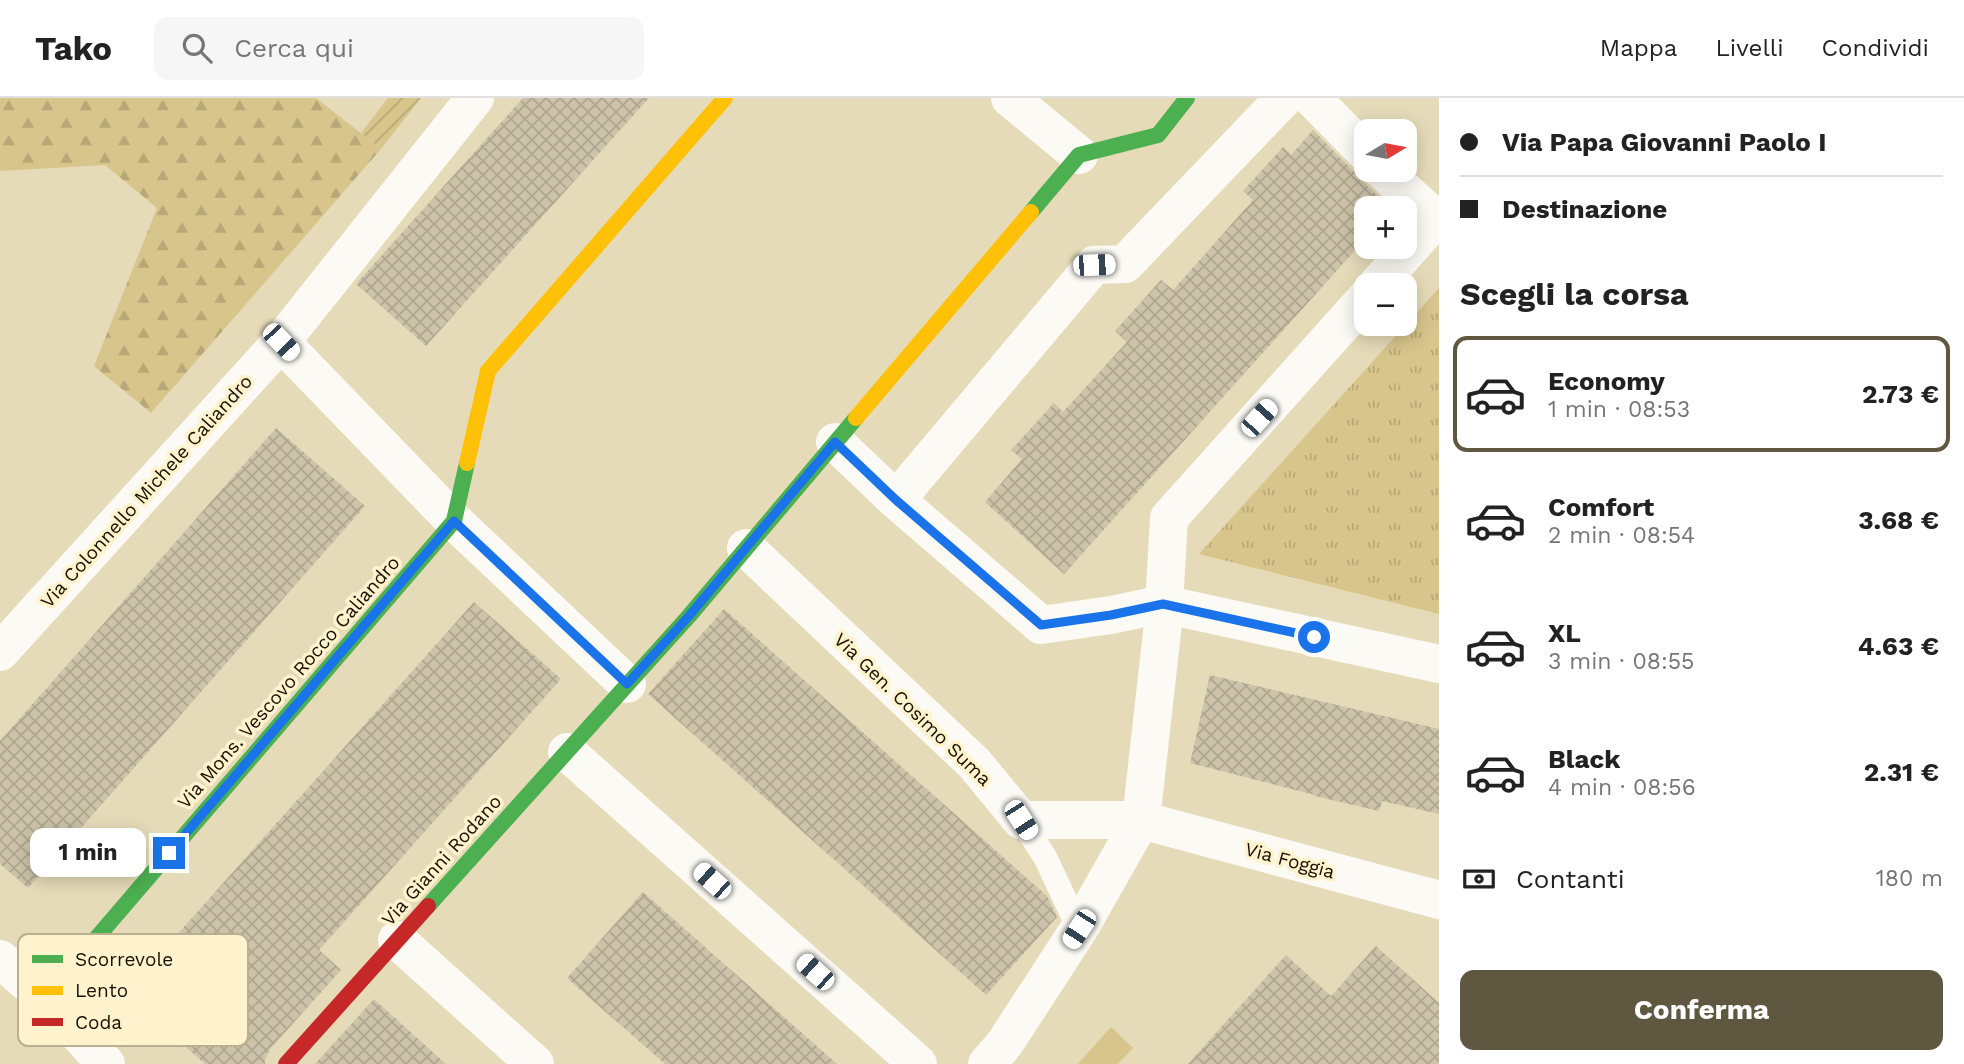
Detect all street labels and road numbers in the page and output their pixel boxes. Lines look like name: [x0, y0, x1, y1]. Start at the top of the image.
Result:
street label: Via Colonnello Michele Caliandro: [36, 370, 257, 613]
street label: Via Mons. Vescovo Rocco Caliandro: [172, 551, 404, 813]
street label: Via Gen. Cosimo Suma: [829, 628, 996, 791]
street label: Via Gianni Rodano: [377, 790, 506, 931]
street label: Via Foggia: [1242, 837, 1338, 884]

